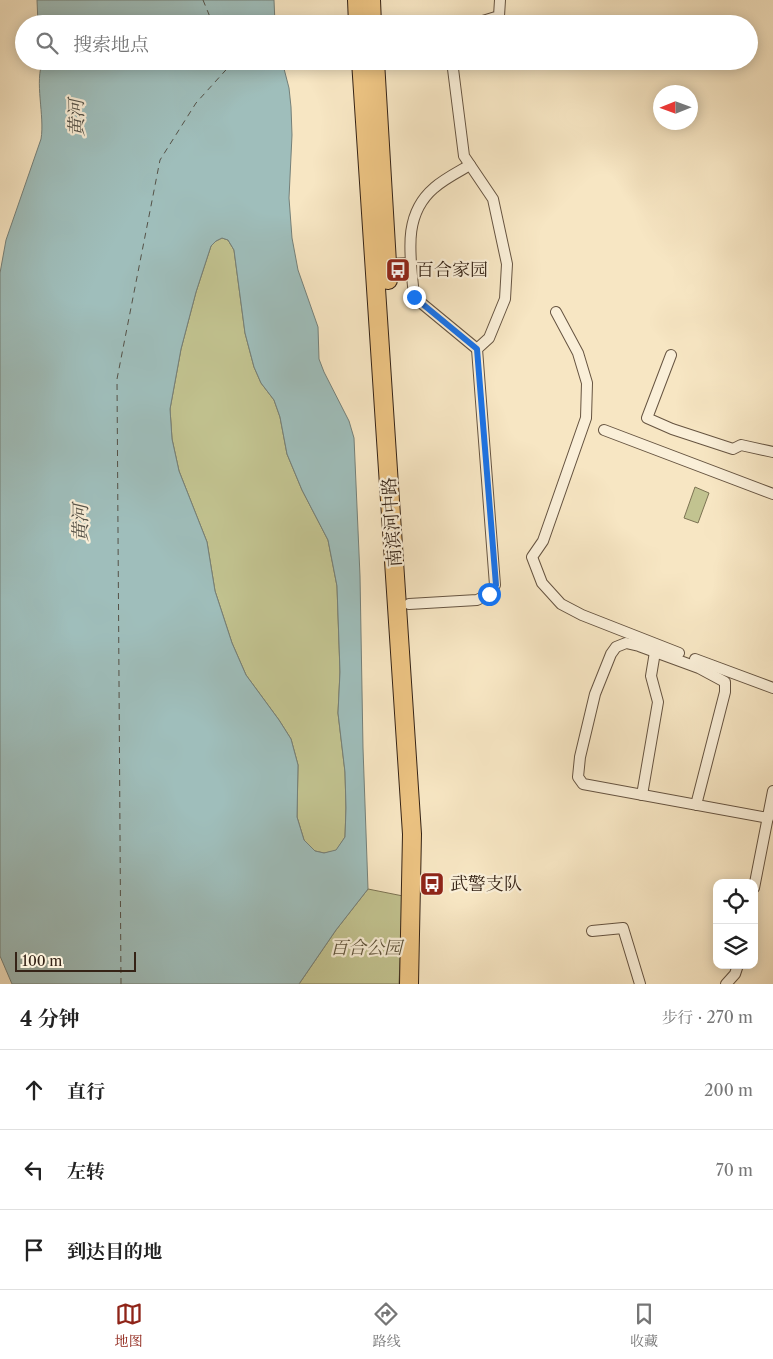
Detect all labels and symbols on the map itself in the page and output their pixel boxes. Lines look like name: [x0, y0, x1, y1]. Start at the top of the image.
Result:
north arrow: [653, 85, 698, 130]
water label: 黄河: [65, 96, 88, 137]
bus stop icon: 百合家园: [385, 257, 411, 283]
place label: 百合家园: [416, 259, 488, 281]
route end: [403, 286, 426, 309]
street label: 南滨河中路: [378, 476, 406, 568]
water label: 黄河: [69, 501, 92, 542]
route start: [478, 583, 501, 606]
bus stop icon: 武警支队: [419, 871, 445, 897]
place label: 武警支队: [450, 873, 522, 895]
park label: 百合公园: [330, 937, 405, 959]
scale bar: [15, 949, 136, 972]

